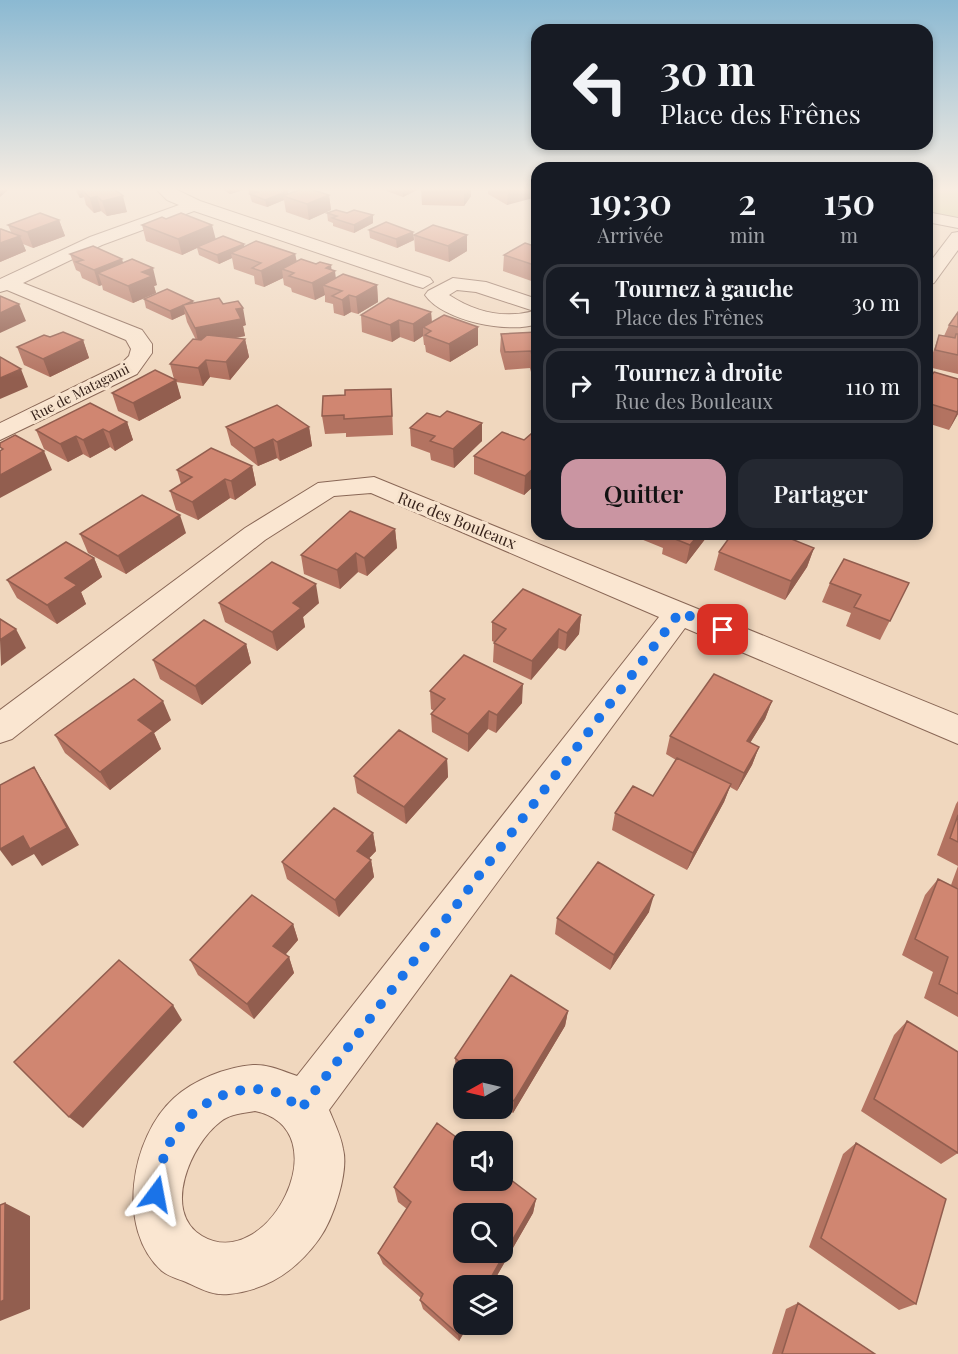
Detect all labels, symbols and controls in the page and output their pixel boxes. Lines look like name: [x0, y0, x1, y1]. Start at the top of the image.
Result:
text: 30 m: [660, 41, 755, 97]
icon: left: [561, 48, 639, 126]
text: Place des Frênes: [660, 95, 861, 131]
text: 19:30: [589, 176, 672, 224]
text: 2: [738, 176, 757, 224]
text: 150: [823, 176, 875, 224]
text: Arrivée: [597, 221, 663, 248]
text: min: [730, 221, 765, 248]
text: m: [840, 221, 858, 248]
text: Tournez à gauche: [615, 273, 793, 303]
icon: left: [564, 285, 597, 318]
text: 30 m: [852, 287, 900, 317]
text: Place des Frênes: [615, 303, 764, 330]
text: Tournez à droite: [615, 357, 783, 387]
street label: Rue de Matagami: [27, 359, 132, 425]
icon: right: [564, 369, 597, 402]
text: 110 m: [846, 371, 900, 401]
text: Rue des Bouleaux: [615, 387, 773, 414]
button: Quitter: [561, 459, 726, 528]
button: Partager: [738, 459, 903, 528]
street label: Rue des Bouleaux: [395, 486, 520, 553]
pin: [697, 604, 748, 655]
icon: arrive: [706, 613, 739, 646]
north arrow: [453, 1059, 513, 1119]
map controls: [453, 1059, 513, 1335]
button: sound: [453, 1131, 513, 1191]
position arrow: [124, 1162, 188, 1226]
button: search: [453, 1203, 513, 1263]
button: layers: [453, 1275, 513, 1335]

